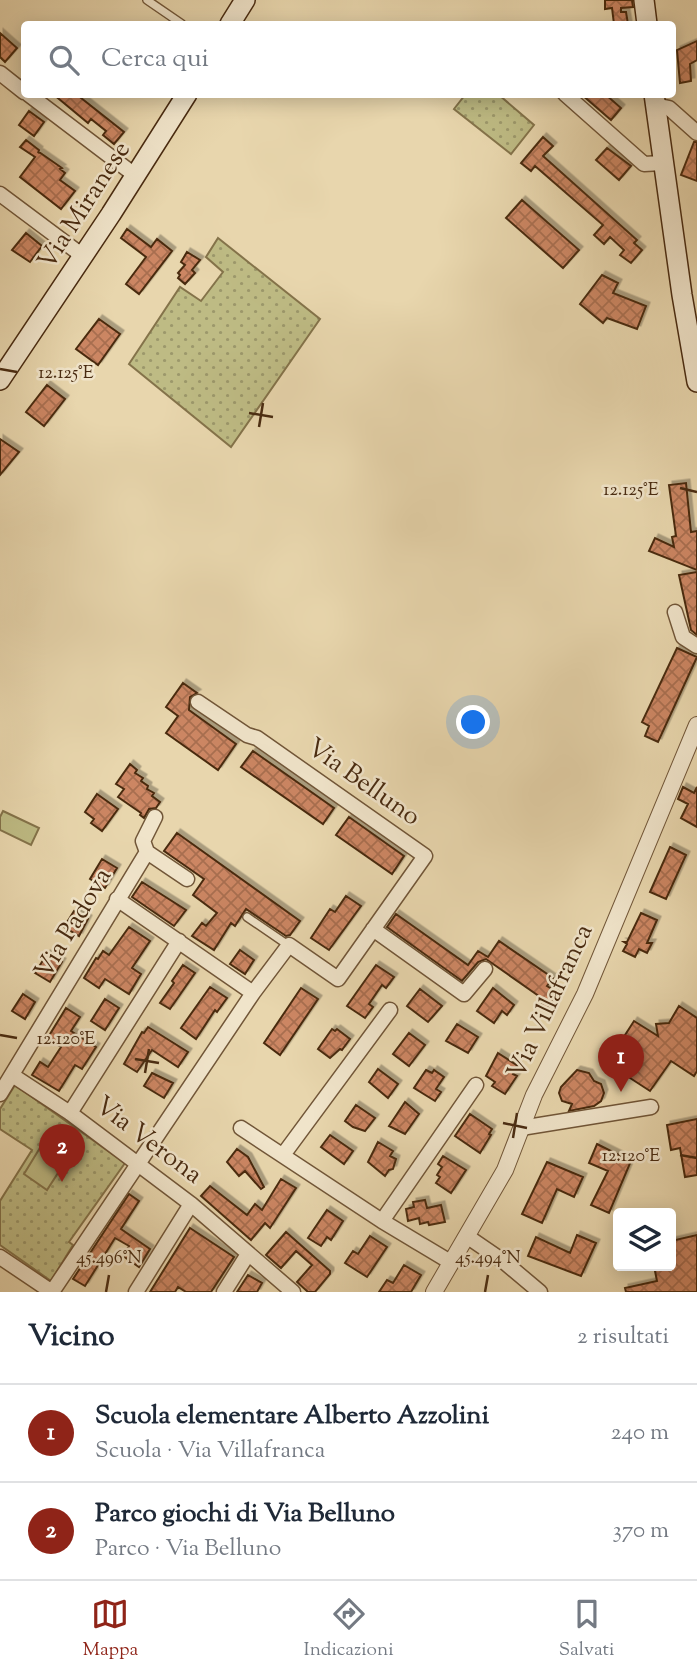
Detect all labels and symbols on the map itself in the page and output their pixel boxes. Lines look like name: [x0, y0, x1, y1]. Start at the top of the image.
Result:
street label: Via Miranese: [30, 134, 140, 278]
text: 12.125°E: [38, 361, 94, 387]
text: 12.125°E: [603, 478, 659, 504]
your location: [456, 705, 490, 739]
street label: Via Belluno: [299, 730, 427, 836]
street label: Via Padova: [26, 861, 122, 987]
street label: Via Villafranca: [499, 918, 603, 1086]
text: 12.120°E: [37, 1027, 95, 1053]
pin: 1: [598, 1034, 644, 1092]
street label: Via Verona: [86, 1088, 210, 1194]
pin: 2: [39, 1124, 85, 1182]
text: 12.120°E: [602, 1144, 660, 1170]
text: 45.496°N: [76, 1246, 142, 1272]
text: 45.494°N: [455, 1246, 521, 1272]

